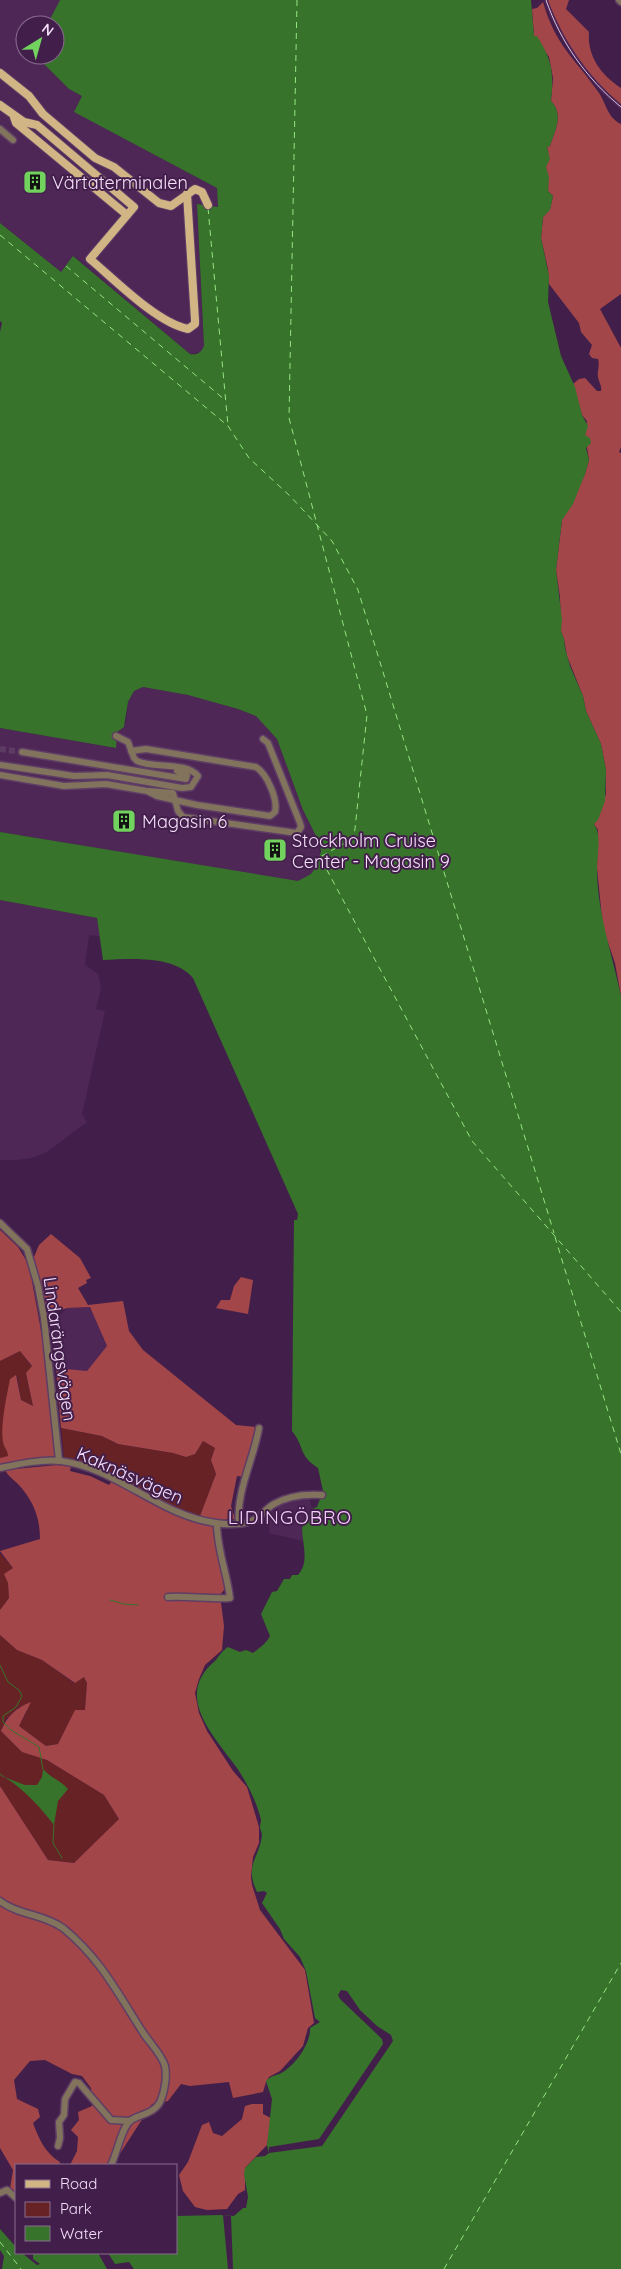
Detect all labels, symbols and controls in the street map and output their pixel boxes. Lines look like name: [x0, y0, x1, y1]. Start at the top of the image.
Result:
north arrow: [15, 15, 65, 65]
text: N: [38, 19, 57, 40]
building icon: Värtaterminalen: [22, 169, 48, 195]
place label: Värtaterminalen: [52, 171, 188, 194]
building icon: Magasin 6: [111, 808, 137, 834]
place label: Magasin 6: [142, 810, 227, 833]
place label: Stockholm Cruise Center - Magasin 9: [292, 829, 450, 873]
building icon: Stockholm Cruise Center - Magasin 9: [262, 837, 288, 863]
street label: Lindarängsvägen: [39, 1276, 81, 1422]
street label: Kaknäsvägen: [73, 1441, 187, 1509]
district label: LIDINGÖBRO: [228, 1505, 352, 1529]
legend: [15, 2164, 178, 2254]
text: Road: [60, 2174, 97, 2193]
text: Park: [60, 2199, 92, 2218]
text: Water: [60, 2224, 103, 2243]

